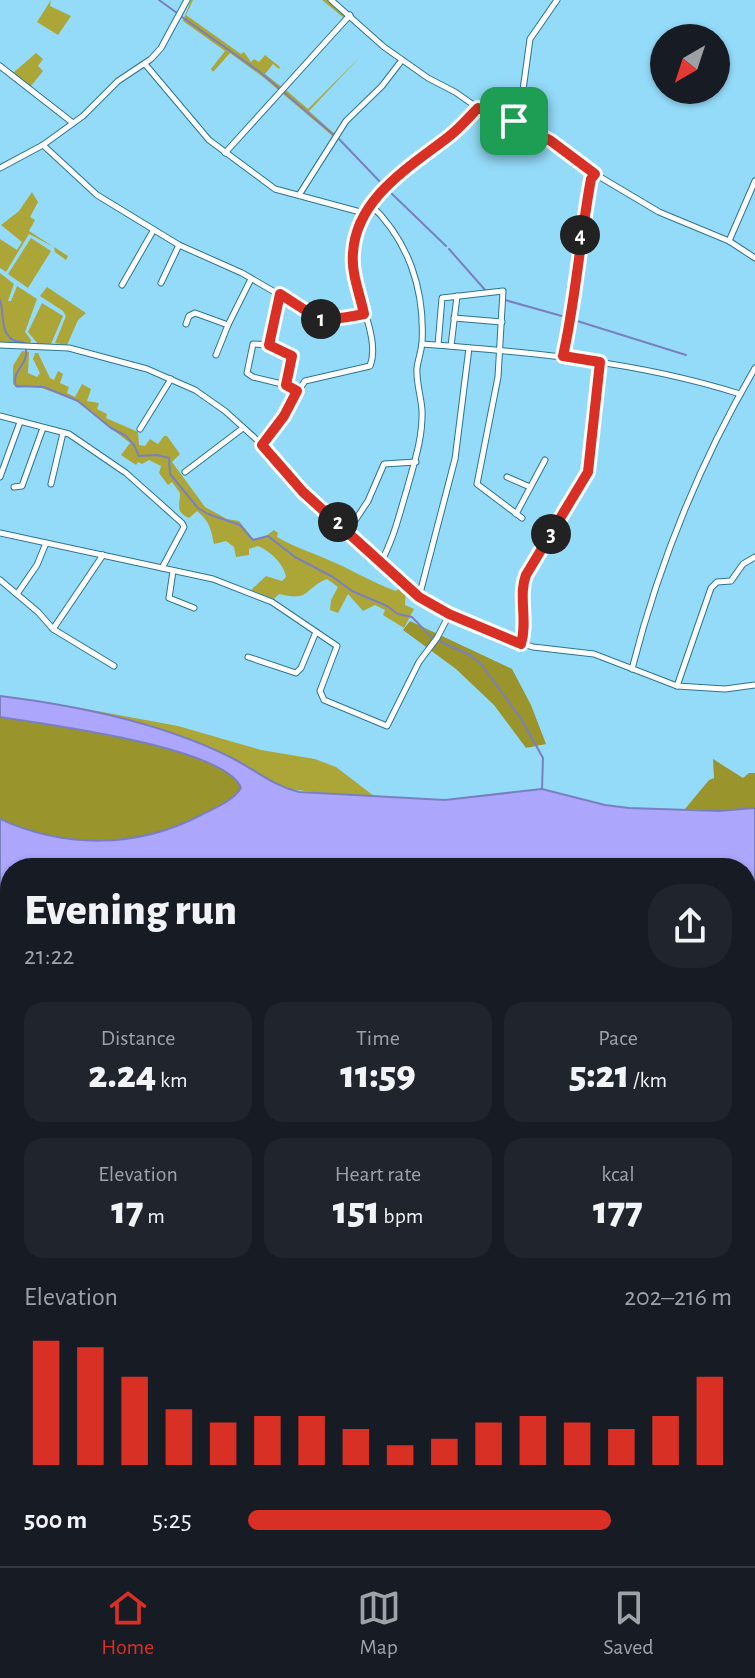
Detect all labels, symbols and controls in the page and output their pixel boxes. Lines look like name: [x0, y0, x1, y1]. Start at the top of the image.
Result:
north arrow: [650, 24, 730, 104]
map controls: [650, 24, 730, 104]
pin: [480, 87, 548, 155]
icon: arrive: [492, 99, 536, 143]
pin: 4: [560, 215, 600, 255]
text: 4: [574, 224, 586, 246]
pin: 1: [301, 299, 341, 339]
text: 1: [317, 308, 325, 330]
pin: 2: [318, 502, 358, 542]
text: 2: [333, 511, 343, 533]
pin: 3: [531, 514, 571, 554]
text: 3: [546, 523, 556, 545]
button: share: [648, 884, 732, 968]
text: Evening run: [24, 889, 237, 933]
text: 21:22: [24, 943, 74, 969]
text: Distance: [101, 1027, 175, 1049]
text: Time: [356, 1027, 400, 1049]
text: Pace: [598, 1027, 638, 1049]
text: 2.24: [88, 1055, 156, 1095]
text: 11:59: [340, 1055, 416, 1095]
text: 5:21: [569, 1055, 629, 1095]
text: km: [156, 1069, 188, 1091]
text: /km: [629, 1069, 667, 1091]
text: Elevation: [98, 1163, 178, 1185]
text: Heart rate: [335, 1163, 421, 1185]
text: kcal: [601, 1163, 635, 1185]
text: 17: [111, 1191, 144, 1231]
text: 151: [333, 1191, 380, 1231]
text: 177: [593, 1191, 643, 1231]
text: m: [144, 1205, 165, 1227]
text: bpm: [380, 1205, 423, 1227]
text: Elevation: [24, 1284, 118, 1310]
text: 202–216 m: [624, 1284, 732, 1310]
text: 500 m: [24, 1507, 87, 1533]
text: 5:25: [152, 1507, 192, 1533]
tab: Home: [101, 1586, 154, 1660]
tab: Map: [357, 1586, 401, 1660]
tab: Saved: [603, 1586, 654, 1660]

